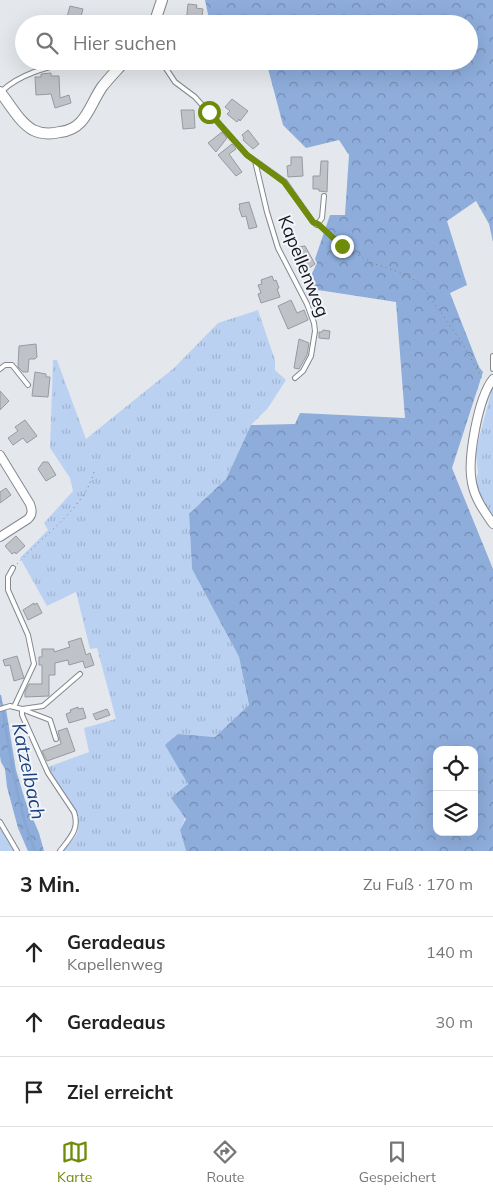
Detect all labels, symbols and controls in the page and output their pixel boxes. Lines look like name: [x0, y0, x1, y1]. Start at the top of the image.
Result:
search box: [15, 15, 478, 70]
icon: search: [33, 29, 61, 57]
text: Hier suchen: [73, 31, 177, 55]
route start: [198, 101, 221, 124]
street label: Kapellenweg: [273, 212, 335, 320]
route end: [331, 235, 354, 258]
water label: Katzelbach: [7, 721, 51, 821]
map controls: [433, 746, 478, 836]
button: locate: [433, 746, 478, 791]
button: layers: [433, 791, 478, 836]
text: 3 Min.: [20, 871, 80, 897]
text: Zu Fuß · 170 m: [363, 874, 473, 894]
text: Geradeaus: [67, 930, 165, 954]
icon: ahead: [20, 938, 48, 966]
text: 140 m: [426, 942, 473, 962]
text: Kapellenweg: [67, 954, 163, 974]
icon: ahead: [20, 1008, 48, 1036]
text: Geradeaus: [67, 1010, 165, 1034]
text: 30 m: [436, 1012, 473, 1032]
icon: arrive: [20, 1078, 48, 1106]
text: Ziel erreicht: [67, 1080, 173, 1104]
tab: Karte: [57, 1138, 92, 1186]
tab: Route: [206, 1138, 244, 1186]
tab: Gespeichert: [359, 1138, 436, 1186]

